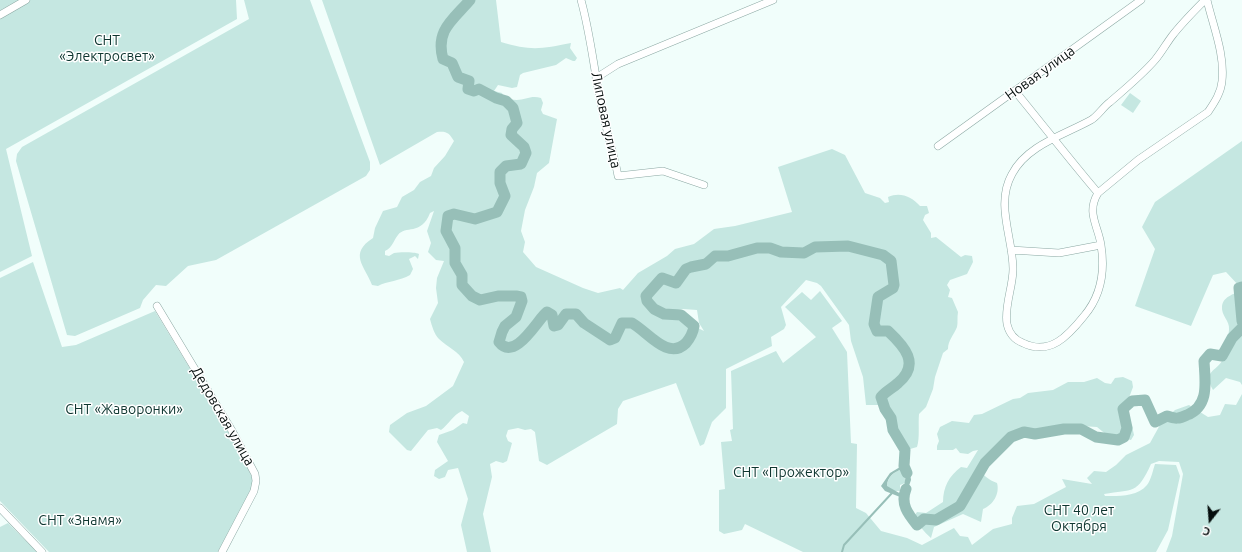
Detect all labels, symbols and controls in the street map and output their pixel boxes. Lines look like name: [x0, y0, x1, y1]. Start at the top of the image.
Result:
park label: СНТ «Электросвет»: [59, 32, 155, 64]
street label: Новая улица: [1002, 42, 1078, 104]
street label: Липовая улица: [588, 70, 624, 170]
street label: Дедовская улица: [188, 363, 258, 469]
park label: СНТ «Жаворонки»: [65, 401, 183, 417]
park label: СНТ «Прожектор»: [733, 464, 849, 480]
north arrow: [1190, 500, 1230, 540]
park label: СНТ 40 лет Октября: [1044, 502, 1114, 534]
park label: СНТ «Знамя»: [38, 512, 122, 528]
text: С: [1201, 525, 1212, 538]

